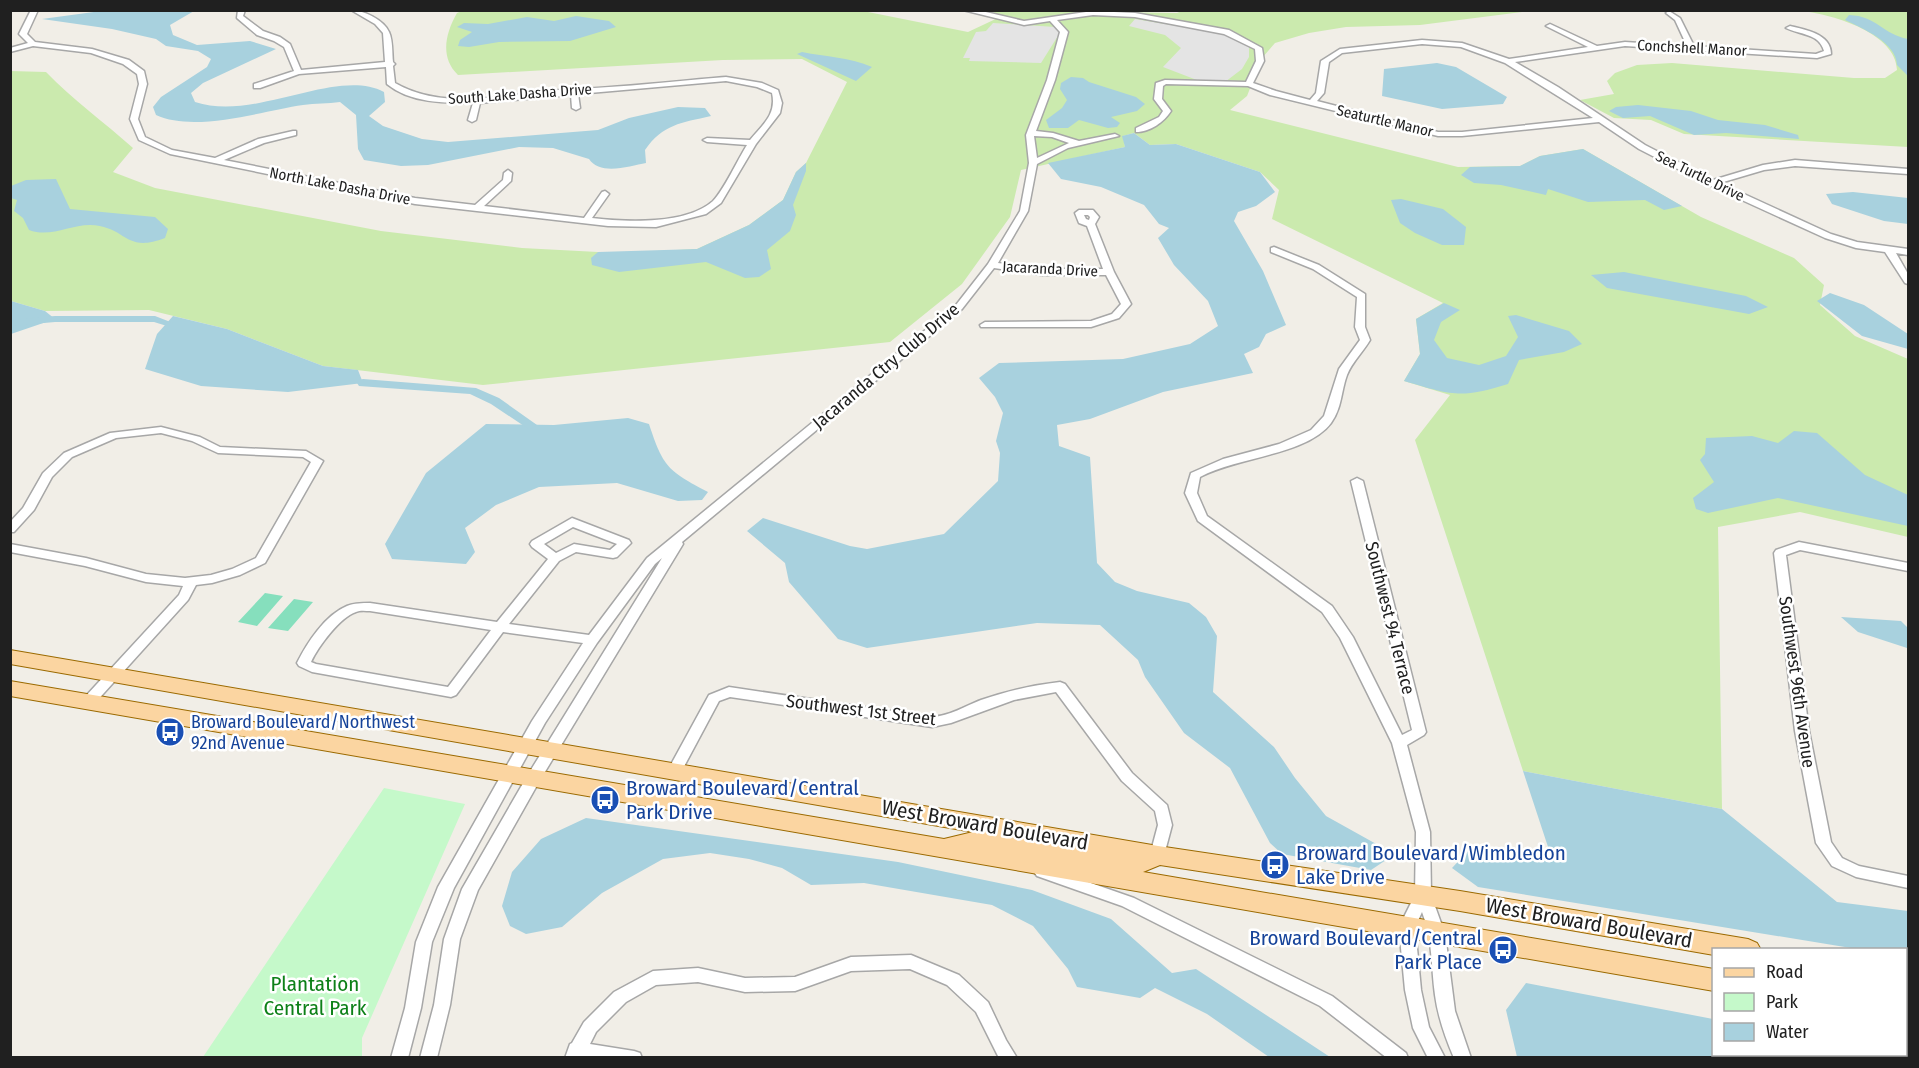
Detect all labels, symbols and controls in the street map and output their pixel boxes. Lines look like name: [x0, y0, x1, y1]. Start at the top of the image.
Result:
street label: Conchshell Manor: [1637, 36, 1748, 60]
street label: South Lake Dasha Drive: [448, 80, 592, 108]
street label: Seaturtle Manor: [1335, 101, 1436, 141]
street label: Sea Turtle Drive: [1653, 147, 1747, 205]
street label: North Lake Dasha Drive: [268, 164, 412, 208]
street label: Jacaranda Drive: [1002, 258, 1098, 280]
street label: Jacaranda Ctry Club Drive: [808, 298, 964, 434]
street label: Southwest 94 Terrace: [1360, 539, 1420, 697]
street label: Southwest 96th Avenue: [1774, 595, 1820, 769]
street label: Southwest 1st Street: [785, 690, 937, 730]
place label: Broward Boulevard/Northwest 92nd Avenue: [191, 711, 415, 754]
bus stop icon: Broward Boulevard/Northwest 92nd Avenue: [154, 716, 186, 748]
place label: Broward Boulevard/Central Park Drive: [626, 775, 859, 825]
bus stop icon: Broward Boulevard/Central Park Drive: [589, 784, 621, 816]
street label: West Broward Boulevard: [880, 794, 1090, 856]
place label: Broward Boulevard/Wimbledon Lake Drive: [1296, 840, 1566, 890]
bus stop icon: Broward Boulevard/Wimbledon Lake Drive: [1259, 849, 1291, 881]
street label: West Broward Boulevard: [1484, 892, 1694, 954]
place label: Broward Boulevard/Central Park Place: [1249, 925, 1482, 975]
bus stop icon: Broward Boulevard/Central Park Place: [1487, 934, 1519, 966]
legend: [1712, 948, 1907, 1056]
text: Road: [1766, 961, 1803, 983]
park label: Plantation Central Park: [263, 971, 367, 1021]
text: Park: [1766, 991, 1799, 1013]
text: Water: [1766, 1021, 1809, 1043]

